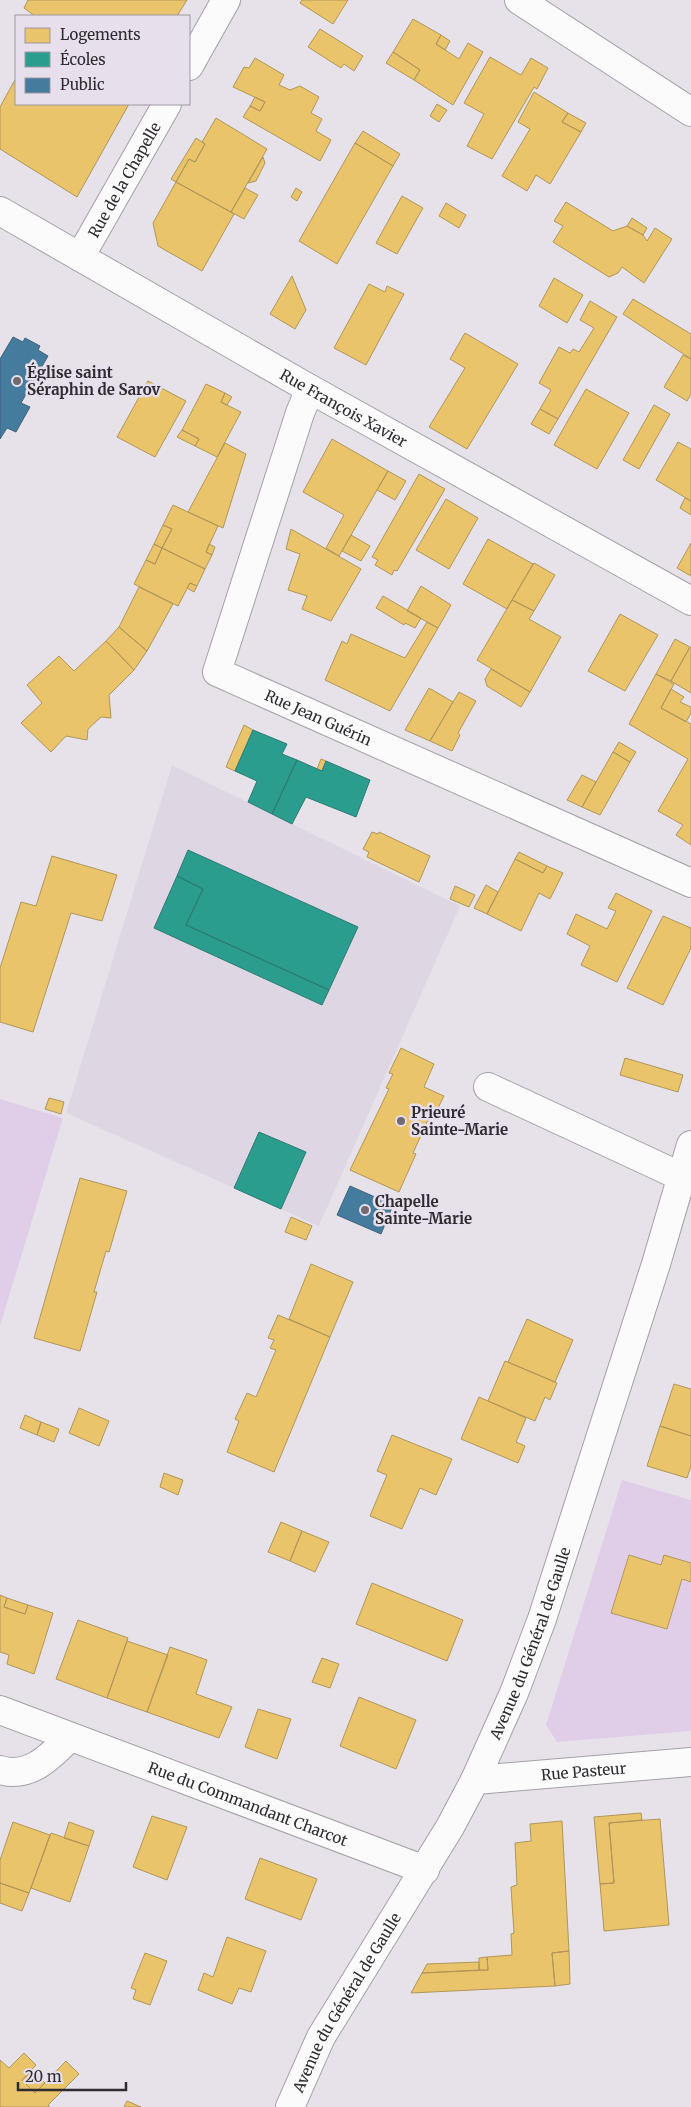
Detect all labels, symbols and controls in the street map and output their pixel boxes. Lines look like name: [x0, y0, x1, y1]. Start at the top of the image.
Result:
legend: [15, 15, 190, 105]
text: Logements: [60, 25, 141, 44]
text: Écoles: [60, 49, 106, 69]
text: Public: [60, 75, 105, 94]
street label: Rue de la Chapelle: [84, 118, 164, 241]
place label: Église saint Séraphin de Sarov: [27, 362, 161, 399]
street label: Rue François Xavier: [277, 364, 411, 451]
marker: Église saint Séraphin de Sarov: [11, 375, 23, 387]
street label: Rue Jean Guérin: [262, 685, 375, 749]
place label: Prieuré Sainte-Marie: [411, 1103, 508, 1139]
marker: Prieuré Sainte-Marie: [395, 1115, 407, 1127]
place label: Chapelle Sainte-Marie: [375, 1192, 472, 1228]
marker: Chapelle Sainte-Marie: [359, 1204, 371, 1216]
street label: Avenue du Général de Gaulle: [485, 1544, 574, 1743]
street label: Rue du Commandant Charcot: [146, 1757, 351, 1850]
street label: Rue Pasteur: [540, 1758, 627, 1784]
street label: Avenue du Général de Gaulle: [288, 1909, 405, 2096]
scale bar: [18, 2060, 125, 2092]
text: 20 m: [25, 2067, 62, 2086]

